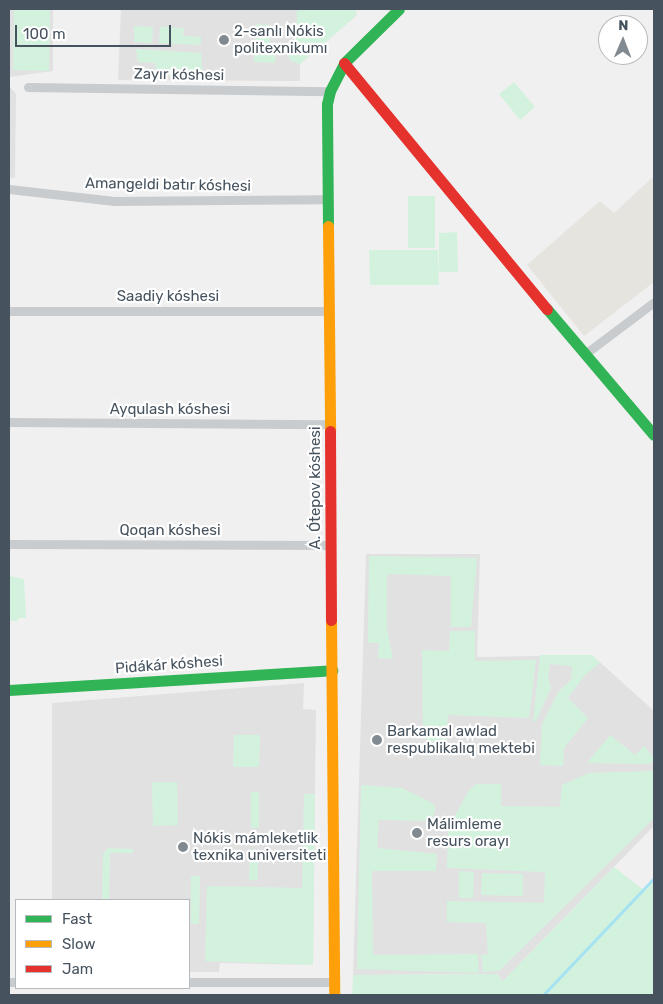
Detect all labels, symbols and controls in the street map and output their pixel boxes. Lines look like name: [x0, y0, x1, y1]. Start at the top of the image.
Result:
scale bar: [18, 15, 174, 47]
north arrow: [598, 15, 648, 65]
text: N: [618, 17, 628, 34]
place label: 2-sanlı Nókis politexnikumı: [234, 22, 327, 57]
text: 100 m: [23, 25, 65, 43]
marker: 2-sanlı Nókis politexnikumı: [218, 34, 230, 46]
street label: Zayır kóshesi: [133, 65, 225, 85]
street label: Amangeldi batır kóshesi: [85, 175, 251, 195]
street label: Saadiy kóshesi: [117, 288, 219, 306]
street label: Ayqulash kóshesi: [110, 401, 230, 419]
street label: A. Ótepov kóshesi: [307, 426, 325, 550]
street label: Qoqan kóshesi: [119, 522, 221, 540]
street label: Pidákár kóshesi: [114, 652, 224, 678]
place label: Barkamal awlad respublikalıq mektebi: [387, 722, 535, 757]
marker: Barkamal awlad respublikalıq mektebi: [371, 734, 383, 746]
place label: Málimleme resurs orayı: [427, 815, 509, 850]
marker: Málimleme resurs orayı: [411, 827, 423, 839]
place label: Nókis mámleketlik texnika universiteti: [193, 829, 326, 864]
marker: Nókis mámleketlik texnika universiteti: [177, 841, 189, 853]
legend: [15, 899, 190, 989]
text: Fast: [62, 910, 92, 928]
text: Slow: [62, 935, 95, 953]
text: Jam: [62, 960, 93, 978]

